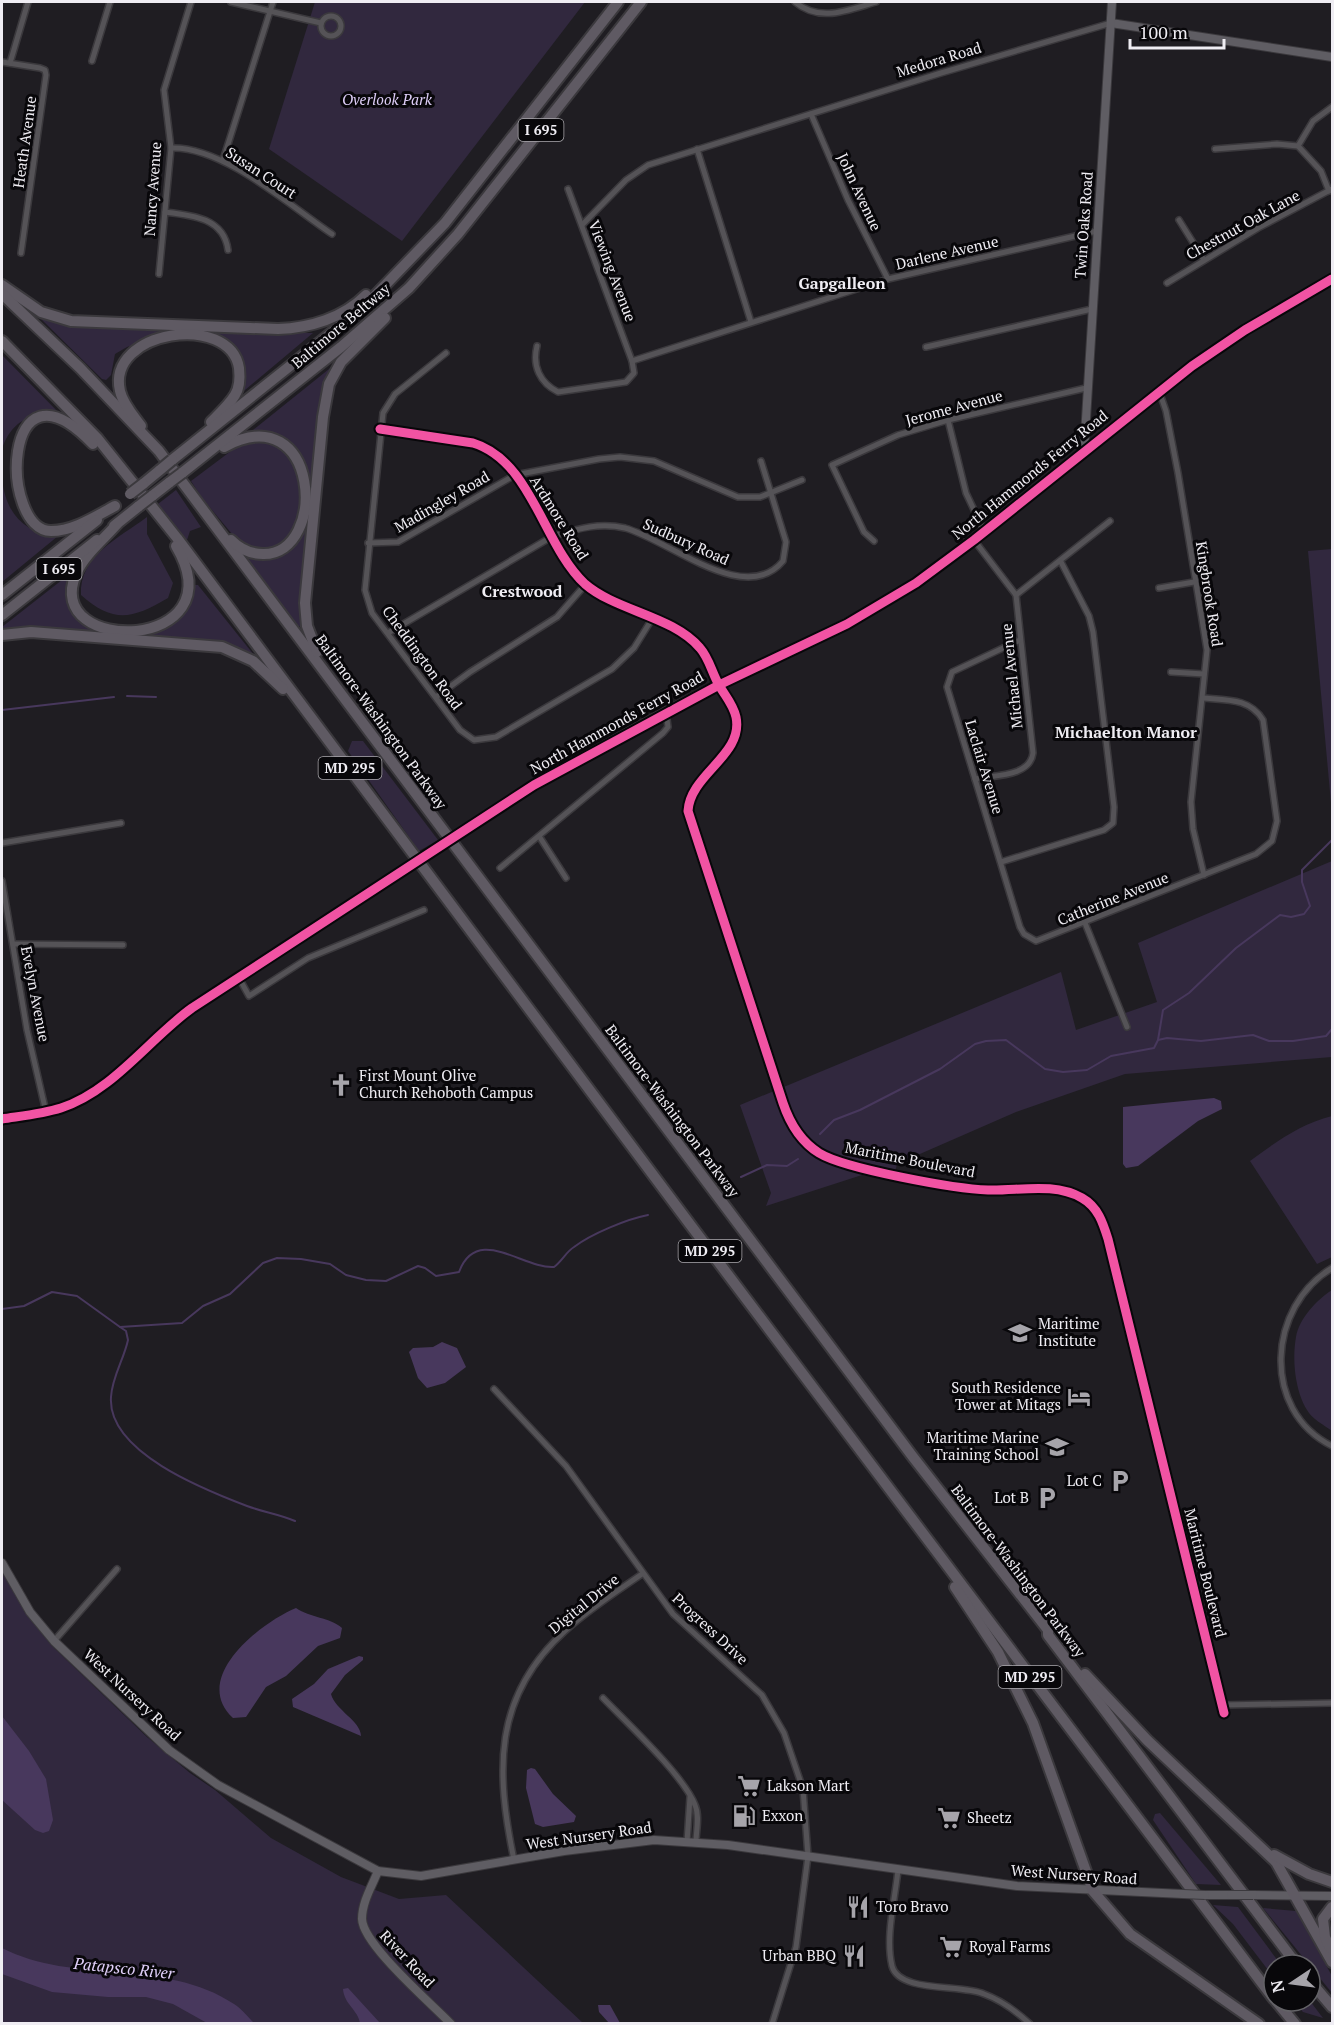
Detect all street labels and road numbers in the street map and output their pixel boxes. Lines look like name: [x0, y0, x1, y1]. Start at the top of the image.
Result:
street label: Medora Road: [894, 37, 984, 81]
street label: Heath Avenue: [8, 94, 40, 189]
road number: I 695: [518, 119, 564, 141]
street label: Nancy Avenue: [139, 141, 165, 237]
street label: Susan Court: [222, 142, 301, 203]
street label: John Avenue: [833, 149, 887, 234]
street label: Twin Oaks Road: [1069, 171, 1097, 279]
street label: Chestnut Oak Lane: [1182, 185, 1303, 264]
street label: Viewing Avenue: [584, 217, 641, 324]
street label: Darlene Avenue: [893, 230, 1000, 274]
street label: Baltimore Beltway: [287, 278, 394, 372]
street label: Jerome Avenue: [903, 384, 1004, 430]
street label: North Hammonds Ferry Road: [947, 405, 1112, 543]
street label: Madingley Road: [390, 466, 493, 536]
street label: Ardmore Road: [526, 471, 594, 563]
street label: Sudbury Road: [640, 513, 733, 569]
street label: Kingbrook Road: [1192, 540, 1228, 648]
road number: I 695: [36, 558, 82, 580]
street label: Cheddington Road: [378, 601, 467, 713]
street label: Michael Avenue: [996, 623, 1026, 730]
street label: Baltimore-Washington Parkway: [312, 630, 452, 813]
street label: North Hammonds Ferry Road: [526, 666, 707, 778]
street label: Laclair Avenue: [961, 717, 1009, 816]
road number: MD 295: [318, 757, 382, 779]
street label: Catherine Avenue: [1054, 867, 1171, 930]
street label: Evelyn Avenue: [17, 944, 55, 1043]
street label: Baltimore-Washington Parkway: [601, 1020, 745, 1201]
street label: Maritime Boulevard: [843, 1137, 977, 1181]
road number: MD 295: [678, 1240, 742, 1262]
street label: Baltimore-Washington Parkway: [947, 1480, 1091, 1661]
street label: Maritime Boulevard: [1180, 1506, 1232, 1639]
street label: Digital Drive: [544, 1569, 623, 1638]
street label: Progress Drive: [669, 1588, 753, 1669]
street label: West Nursery Road: [80, 1644, 186, 1745]
road number: MD 295: [998, 1666, 1062, 1688]
street label: West Nursery Road: [525, 1816, 653, 1854]
street label: West Nursery Road: [1010, 1860, 1138, 1888]
street label: River Road: [376, 1925, 440, 1991]

